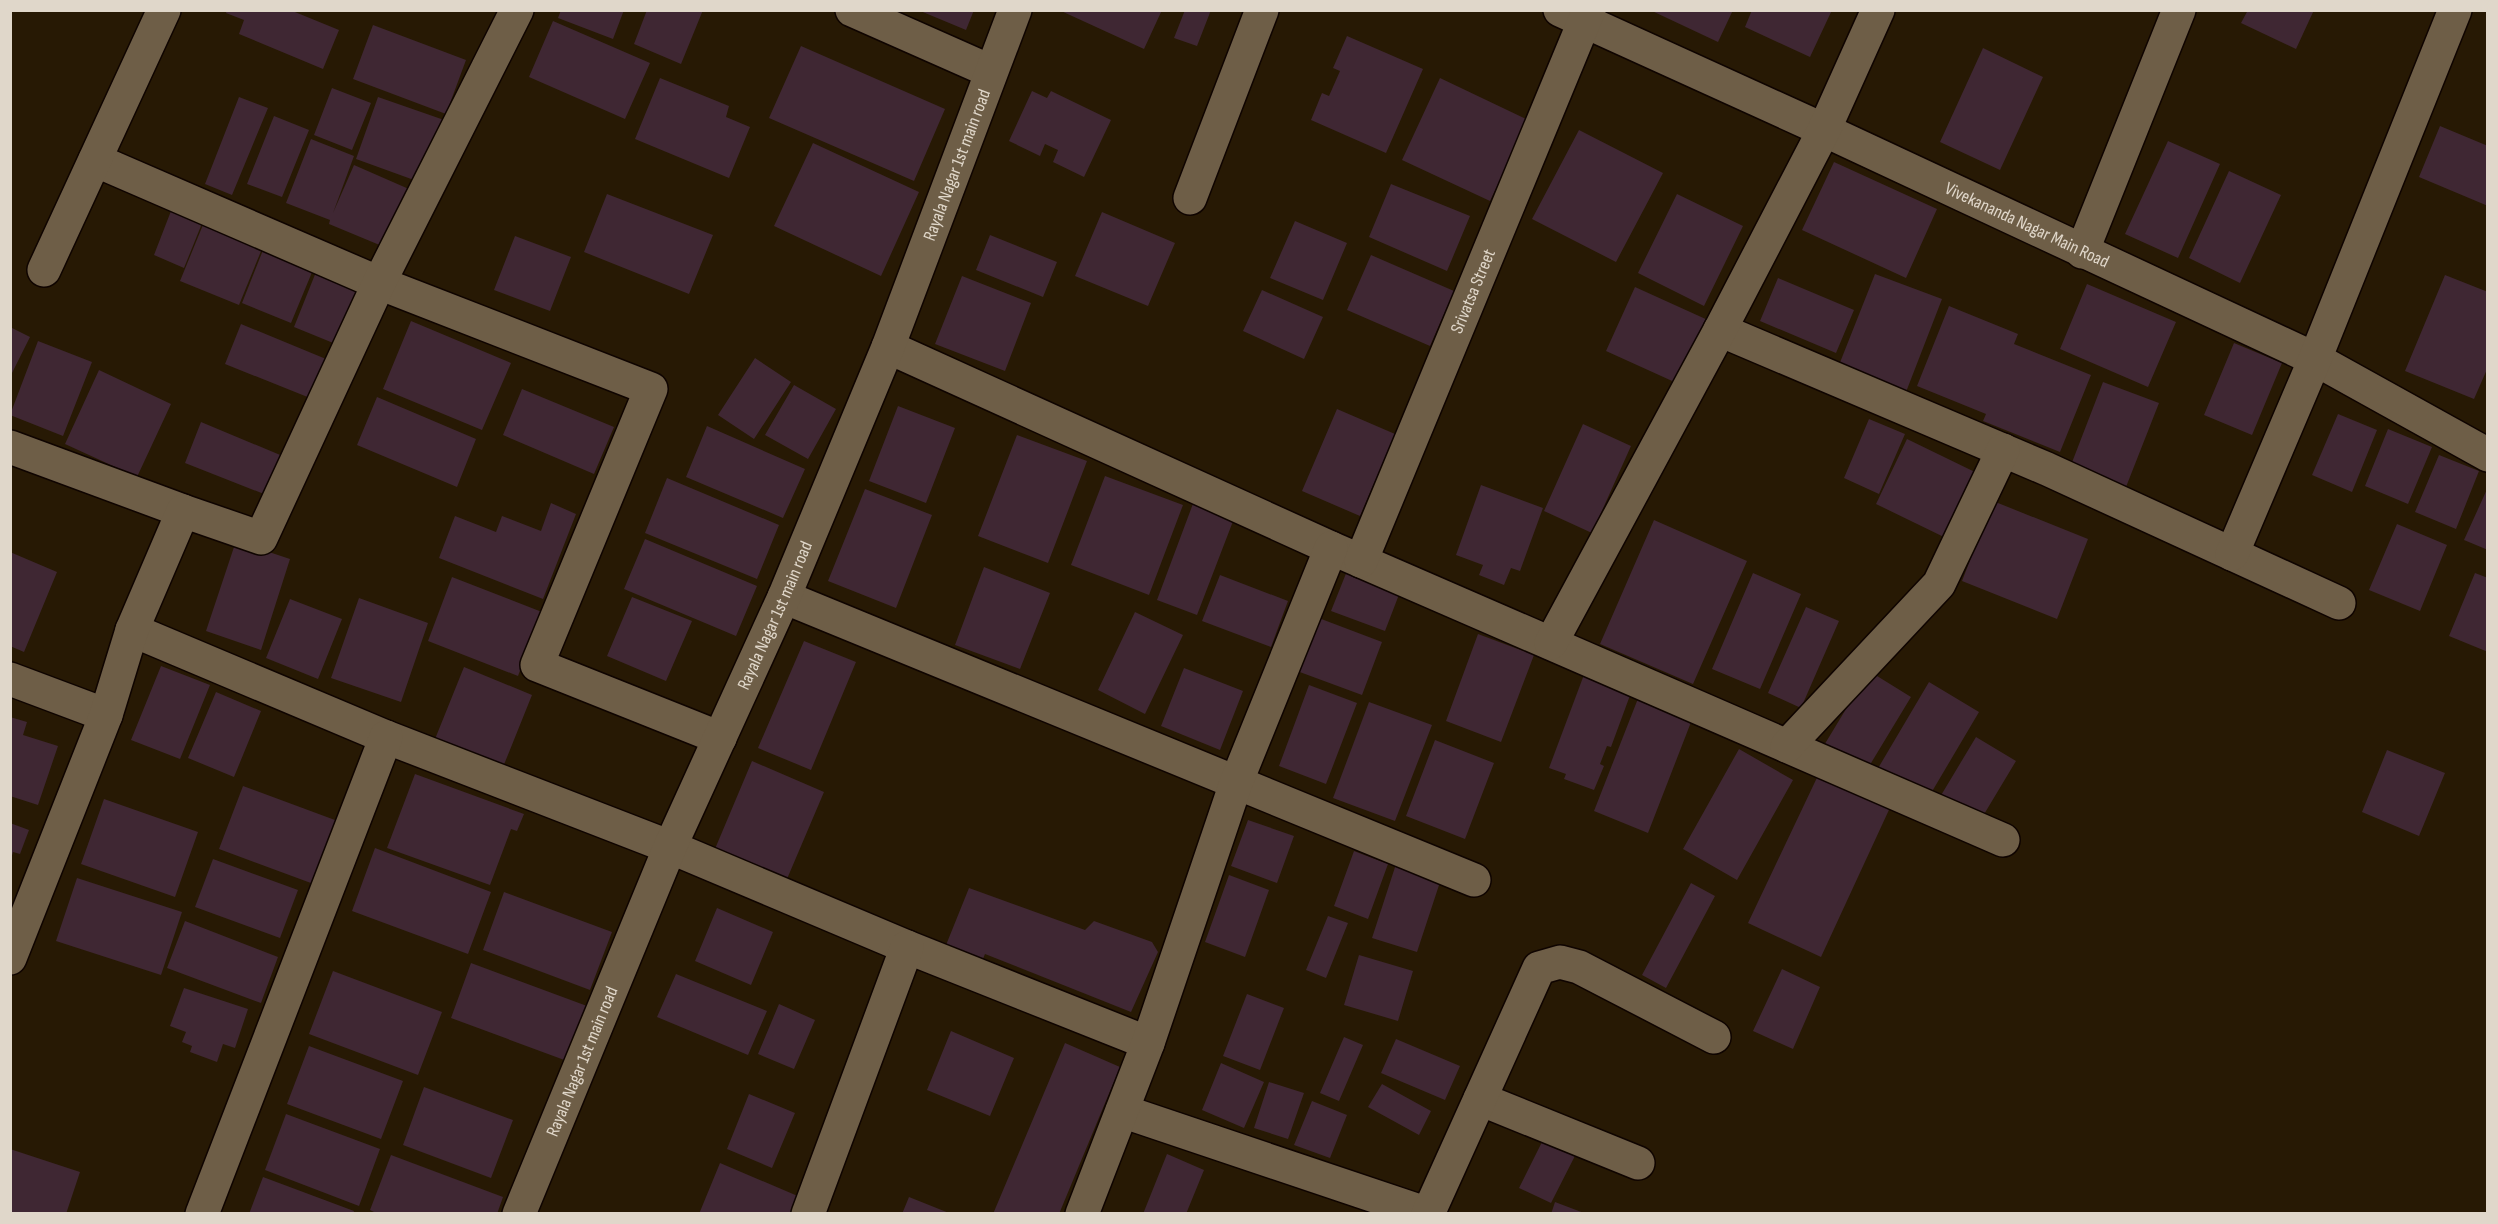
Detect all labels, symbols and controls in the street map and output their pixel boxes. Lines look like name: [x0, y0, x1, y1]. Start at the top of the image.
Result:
street label: Rayala Nagar 1st main road: [919, 86, 995, 244]
street label: Vivekananda Nagar Main Road: [1941, 178, 2112, 272]
street label: Srivatsa Street: [1446, 246, 1500, 337]
street label: Rayala Nagar 1st main road: [733, 538, 817, 693]
street label: Rayala Nagar 1st main road: [542, 984, 622, 1140]

